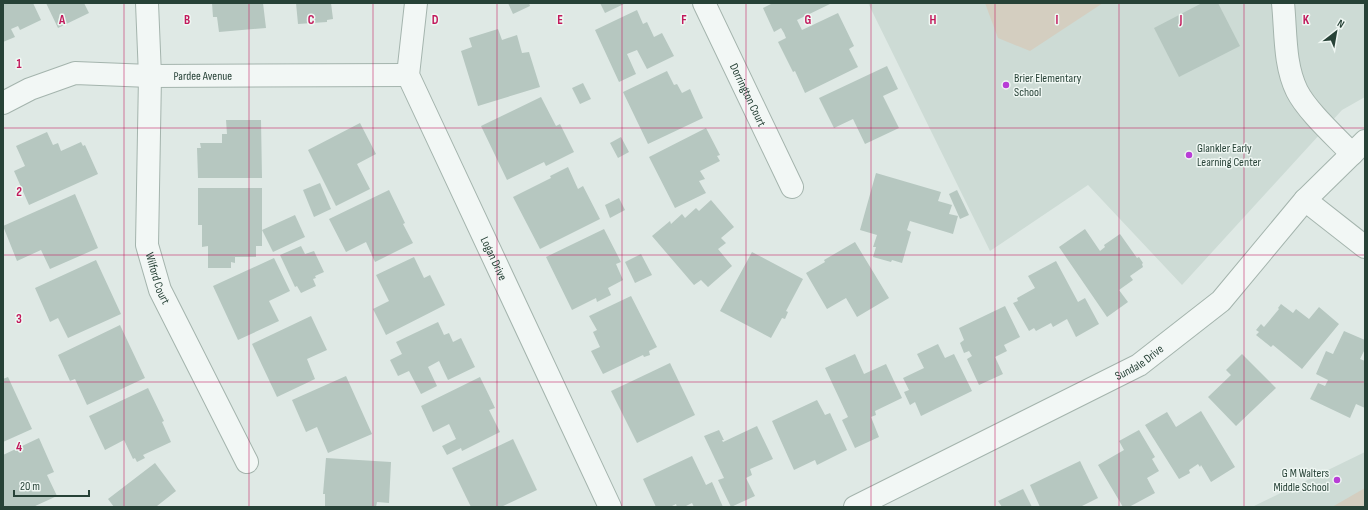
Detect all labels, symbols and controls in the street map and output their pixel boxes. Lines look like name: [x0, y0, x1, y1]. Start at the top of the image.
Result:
text: A: [58, 12, 66, 28]
text: B: [184, 12, 190, 28]
text: C: [308, 12, 315, 28]
text: D: [432, 12, 439, 28]
text: E: [557, 12, 563, 28]
text: F: [681, 12, 687, 28]
text: G: [805, 12, 812, 28]
text: H: [930, 12, 937, 28]
text: I: [1056, 12, 1059, 28]
text: J: [1179, 12, 1183, 28]
text: K: [1303, 12, 1310, 28]
north arrow: [1316, 12, 1356, 52]
text: N: [1335, 17, 1347, 31]
text: 1: [16, 56, 22, 72]
street label: Dorrington Court: [726, 61, 769, 130]
street label: Pardee Avenue: [173, 69, 232, 84]
place label: Brier Elementary School: [1014, 71, 1082, 100]
marker: Brier Elementary School: [1001, 80, 1011, 90]
place label: Glankler Early Learning Center: [1197, 141, 1262, 170]
marker: Glankler Early Learning Center: [1184, 150, 1194, 160]
text: 2: [16, 184, 22, 200]
street label: Logan Drive: [477, 234, 510, 283]
street label: Wilford Court: [142, 251, 173, 307]
text: 3: [16, 311, 22, 327]
street label: Sundale Drive: [1113, 342, 1167, 384]
text: 4: [16, 439, 22, 455]
place label: G M Walters Middle School: [1273, 466, 1329, 495]
scale bar: [14, 472, 89, 498]
marker: G M Walters Middle School: [1332, 475, 1342, 485]
text: 20 m: [20, 479, 40, 494]

